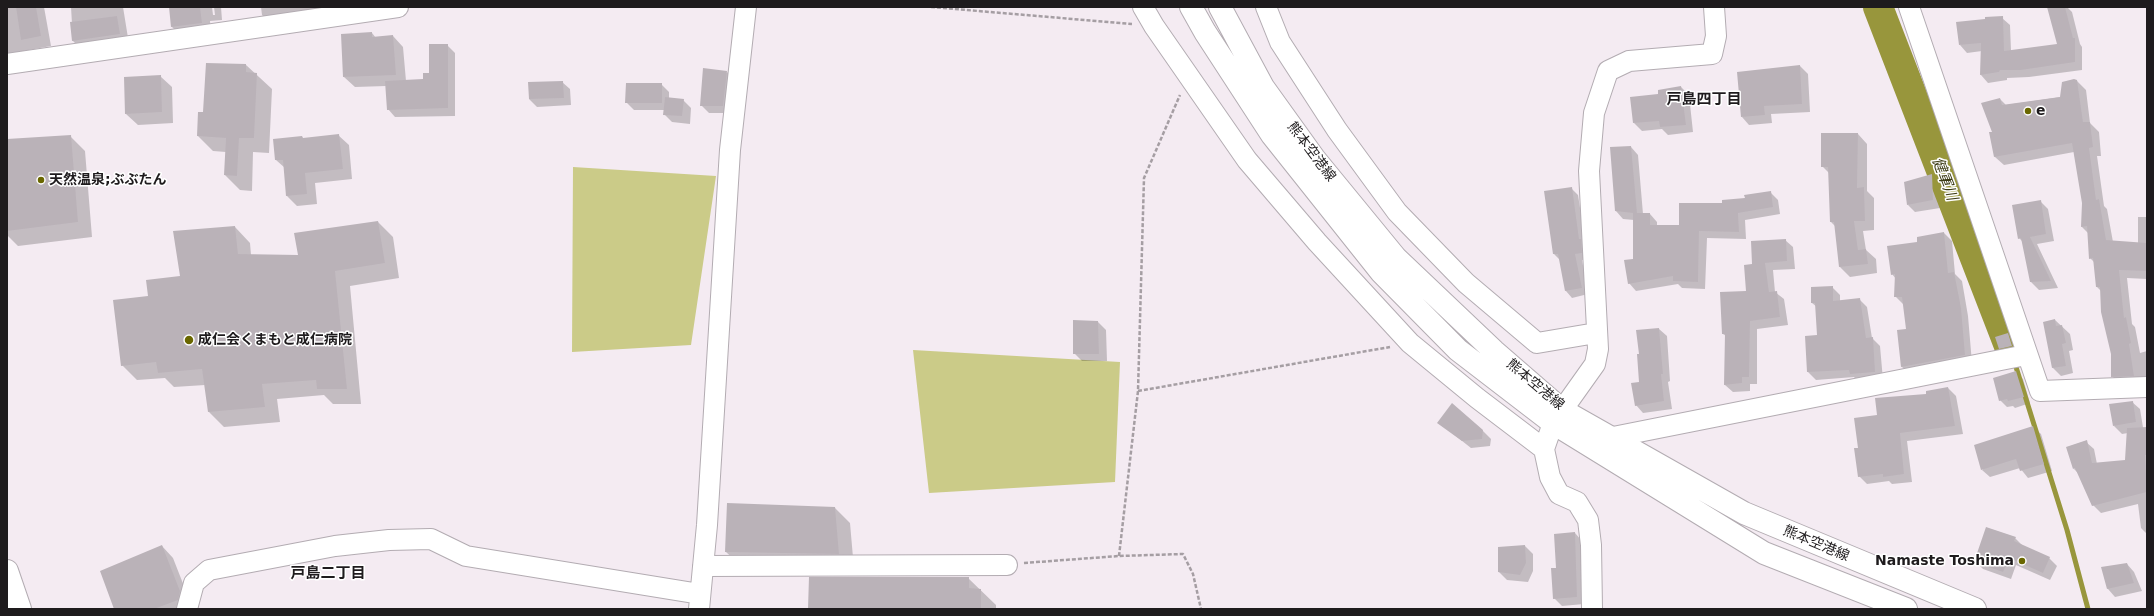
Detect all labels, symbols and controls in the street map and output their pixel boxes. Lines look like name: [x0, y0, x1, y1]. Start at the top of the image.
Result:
district label: 戸島四丁目: [1667, 91, 1741, 109]
place label: e: [2036, 103, 2045, 119]
marker: e: [2023, 106, 2033, 116]
street label: 熊本空港線: [1283, 119, 1339, 185]
water label: 健軍川: [1928, 155, 1960, 203]
place label: 天然温泉;ぶぶたん: [49, 172, 167, 188]
marker: 天然温泉;ぶぶたん: [36, 175, 46, 185]
place label: 成仁会くまもと成仁病院: [198, 332, 352, 348]
marker: 成仁会くまもと成仁病院: [183, 334, 195, 346]
street label: 熊本空港線: [1503, 356, 1567, 414]
street label: 熊本空港線: [1781, 523, 1851, 565]
place label: Namaste Toshima: [1875, 553, 2014, 569]
marker: Namaste Toshima: [2017, 556, 2027, 566]
district label: 戸島二丁目: [291, 565, 365, 583]

